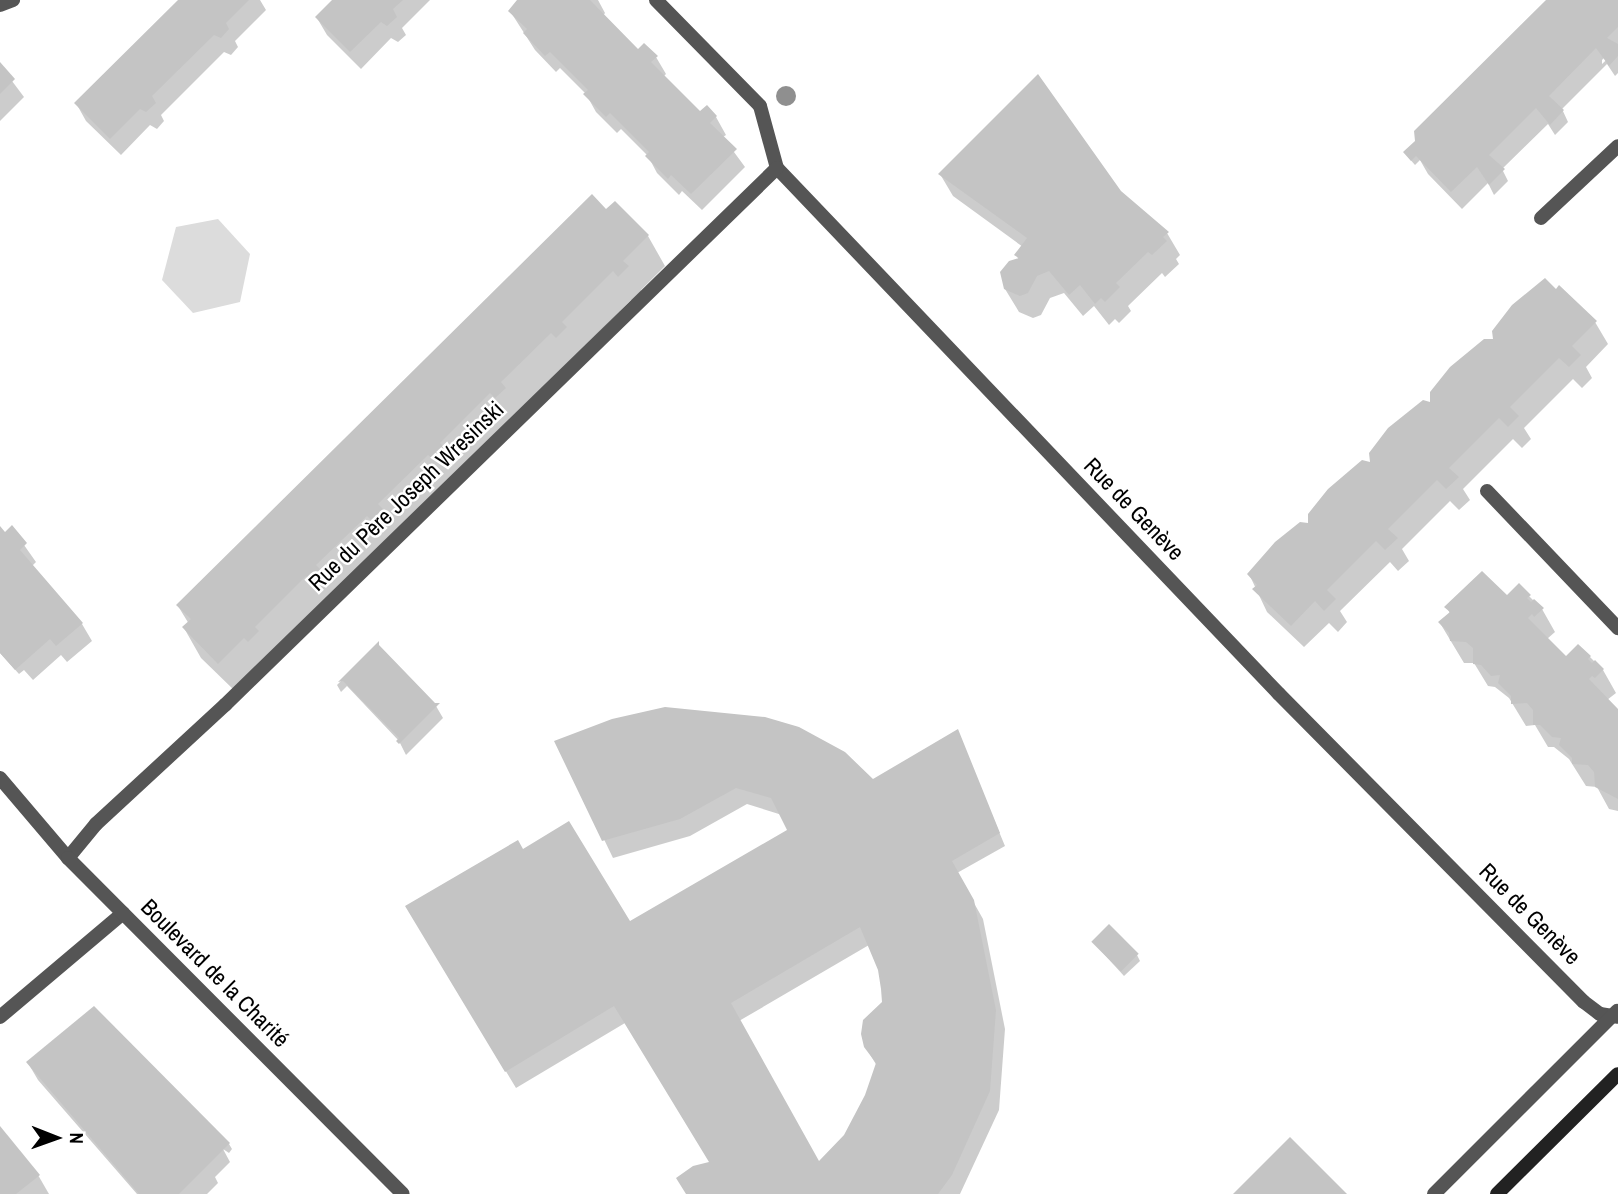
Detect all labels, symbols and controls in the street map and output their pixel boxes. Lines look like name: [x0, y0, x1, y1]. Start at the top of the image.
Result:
street label: Rue du Père Joseph Wresinski: [303, 396, 509, 596]
street label: Rue de Genève: [1078, 452, 1190, 566]
street label: Rue de Genève: [1474, 858, 1586, 970]
street label: Boulevard de la Charité: [135, 893, 295, 1053]
north arrow: [21, 1103, 91, 1173]
text: N: [64, 1133, 90, 1144]

